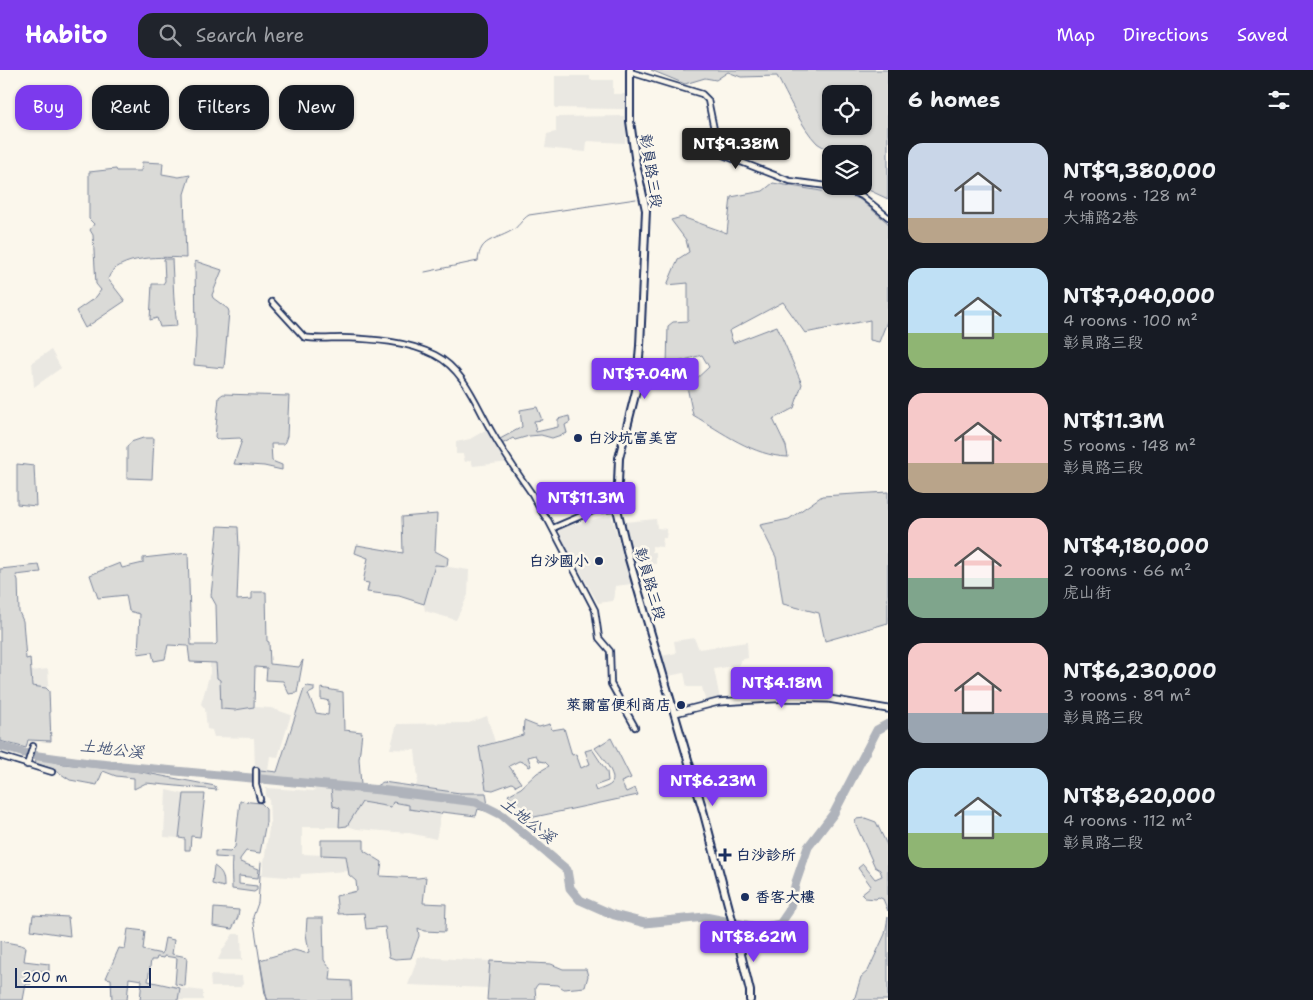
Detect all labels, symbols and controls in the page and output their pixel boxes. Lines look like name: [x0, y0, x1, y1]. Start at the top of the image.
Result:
search box: [138, 13, 488, 58]
text: Habito: [25, 19, 108, 51]
icon: search: [156, 21, 184, 49]
text: Search here: [196, 23, 304, 48]
text: Map: [1057, 23, 1095, 47]
text: Directions: [1123, 23, 1209, 47]
text: Saved: [1237, 23, 1288, 47]
chip: Buy: [15, 85, 82, 130]
chip: Rent: [92, 85, 169, 130]
chip: Filters: [179, 85, 269, 130]
chip: New: [279, 85, 354, 130]
map controls: [822, 85, 872, 195]
button: locate: [822, 85, 872, 135]
text: 6 homes: [908, 86, 1000, 114]
icon: filters: [1265, 86, 1293, 114]
pin: NT$9.38M: [684, 128, 788, 170]
street label: 彰員路三段: [635, 132, 667, 210]
text: NT$9.38M: [693, 133, 779, 154]
button: layers: [822, 145, 872, 195]
text: NT$9,380,000: [1063, 157, 1216, 185]
icon: home: [948, 163, 1008, 223]
text: 4 rooms · 128 m²: [1063, 185, 1197, 206]
text: 大埔路2巷: [1063, 207, 1138, 228]
text: NT$7,040,000: [1063, 282, 1215, 310]
icon: home: [948, 288, 1008, 348]
text: 4 rooms · 100 m²: [1063, 310, 1198, 331]
text: 彰員路三段: [1063, 332, 1143, 353]
pin: NT$7.04M: [593, 358, 697, 400]
text: NT$7.04M: [603, 363, 687, 384]
text: NT$11.3M: [1063, 407, 1164, 435]
icon: home: [948, 413, 1008, 473]
place label: 白沙坑富美宮: [588, 428, 678, 448]
marker: 白沙坑富美宮: [572, 432, 584, 444]
text: 5 rooms · 148 m²: [1063, 435, 1196, 456]
text: 彰員路三段: [1063, 457, 1143, 478]
pin: NT$11.3M: [534, 482, 638, 524]
text: NT$11.3M: [547, 487, 625, 508]
text: NT$4,180,000: [1063, 532, 1209, 560]
icon: home: [948, 538, 1008, 598]
street label: 彰員路三段: [630, 545, 670, 623]
place label: 白沙國小: [529, 551, 589, 571]
marker: 白沙國小: [593, 555, 605, 567]
text: 2 rooms · 66 m²: [1063, 560, 1191, 581]
text: 虎山街: [1063, 582, 1111, 603]
text: NT$6,230,000: [1063, 657, 1217, 685]
icon: home: [948, 663, 1008, 723]
pin: NT$4.18M: [730, 666, 834, 709]
text: NT$4.18M: [742, 672, 822, 693]
text: 3 rooms · 89 m²: [1063, 685, 1191, 706]
place label: 萊爾富便利商店: [566, 695, 671, 715]
marker: 萊爾富便利商店: [675, 699, 687, 711]
text: 彰員路三段: [1063, 707, 1143, 728]
water label: 土地公溪: [79, 735, 146, 763]
pin: NT$6.23M: [661, 764, 765, 807]
text: NT$6.23M: [670, 770, 756, 791]
text: NT$8,620,000: [1063, 782, 1216, 810]
icon: home: [948, 788, 1008, 848]
water label: 土地公溪: [496, 792, 560, 849]
text: 4 rooms · 112 m²: [1063, 810, 1193, 831]
text: 彰員路二段: [1063, 832, 1143, 853]
place label: 白沙診所: [736, 845, 796, 865]
marker: 白沙診所: [718, 848, 732, 862]
place label: 香客大樓: [755, 887, 815, 907]
marker: 香客大樓: [739, 891, 751, 903]
pin: NT$8.62M: [702, 920, 806, 963]
text: NT$8.62M: [711, 926, 797, 947]
scale bar: [15, 965, 151, 988]
text: 200 m: [22, 968, 68, 986]

